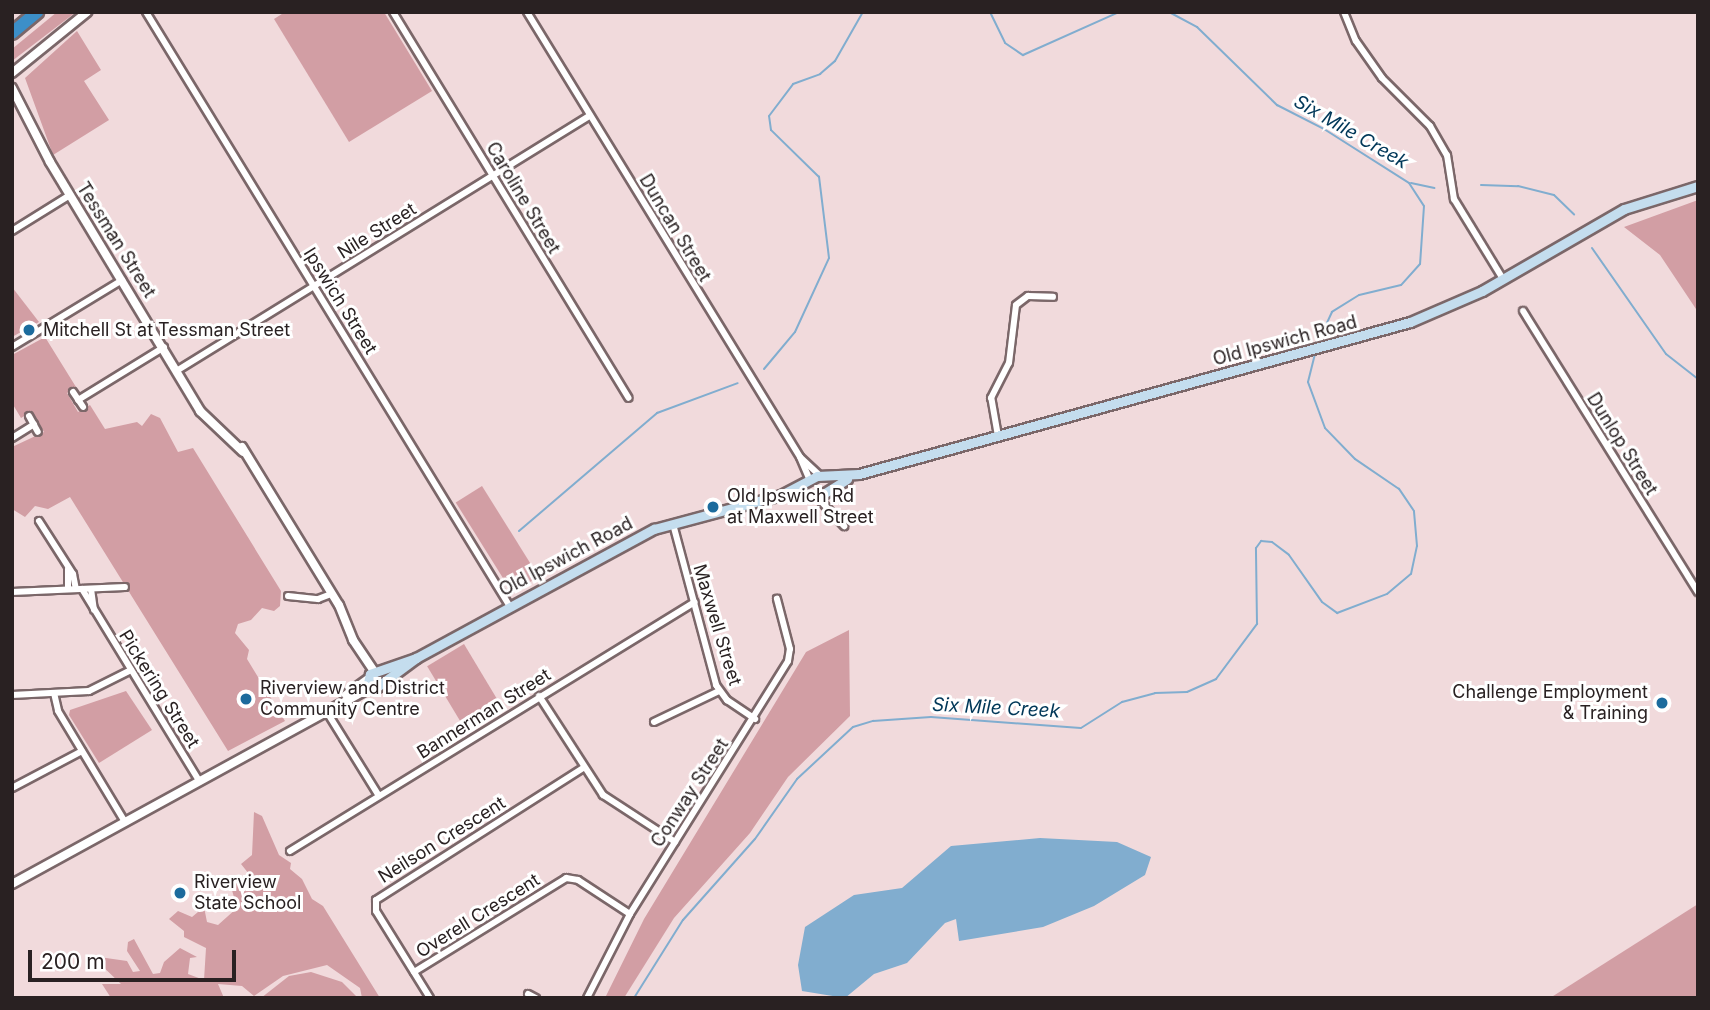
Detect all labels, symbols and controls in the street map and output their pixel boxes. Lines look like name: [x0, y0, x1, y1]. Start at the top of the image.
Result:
water label: Six Mile Creek: [1290, 90, 1412, 174]
street label: Caroline Street: [481, 138, 565, 258]
street label: Duncan Street: [634, 170, 716, 286]
street label: Tessman Street: [72, 178, 160, 302]
street label: Nile Street: [334, 198, 420, 264]
street label: Ipswich Street: [299, 244, 381, 358]
street label: Old Ipswich Road: [1211, 311, 1359, 371]
place label: Mitchell St at Tessman Street: [43, 319, 290, 341]
marker: Mitchell St at Tessman Street: [21, 322, 37, 338]
street label: Dunlop Street: [1582, 389, 1662, 499]
place label: Old Ipswich Rd at Maxwell Street: [727, 486, 874, 528]
marker: Old Ipswich Rd at Maxwell Street: [705, 499, 721, 515]
street label: Old Ipswich Road: [496, 513, 636, 601]
street label: Maxwell Street: [688, 562, 746, 688]
street label: Pickering Street: [114, 626, 204, 752]
street label: Bannerman Street: [413, 664, 555, 764]
place label: Riverview and District Community Centre: [260, 678, 445, 720]
place label: Challenge Employment & Training: [1452, 682, 1648, 724]
marker: Riverview and District Community Centre: [238, 691, 254, 707]
water label: Six Mile Creek: [931, 693, 1061, 723]
marker: Challenge Employment & Training: [1654, 695, 1670, 711]
street label: Conway Street: [647, 735, 733, 851]
street label: Neilson Crescent: [375, 792, 509, 888]
street label: Overell Crescent: [412, 869, 544, 963]
place label: Riverview State School: [194, 872, 301, 914]
marker: Riverview State School: [172, 885, 188, 901]
scale bar: [32, 936, 240, 980]
text: 200 m: [41, 949, 105, 974]

